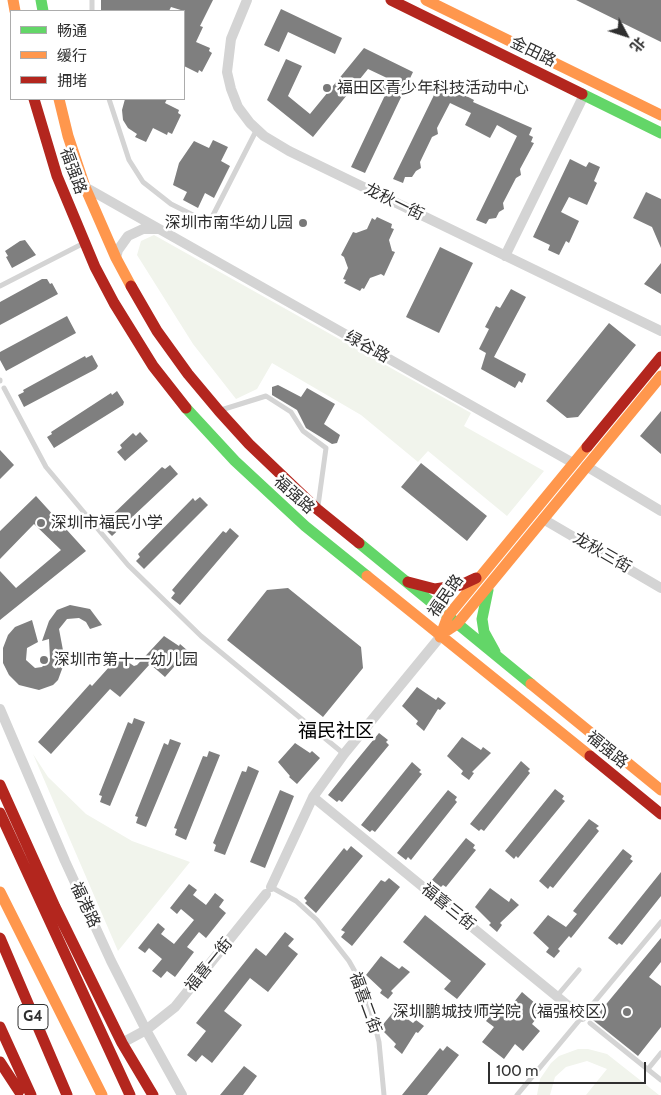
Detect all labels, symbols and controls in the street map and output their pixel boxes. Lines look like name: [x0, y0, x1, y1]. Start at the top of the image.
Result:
legend: [10, 10, 185, 100]
north arrow: [601, 10, 651, 60]
text: 畅通: [57, 22, 87, 40]
street label: 金田路: [507, 33, 559, 71]
text: 北: [626, 33, 649, 56]
text: 缓行: [57, 47, 87, 65]
text: 拥堵: [57, 72, 87, 90]
place label: 福田区青少年科技活动中心: [337, 78, 529, 98]
marker: 福田区青少年科技活动中心: [321, 82, 333, 94]
street label: 福强路: [56, 145, 90, 197]
street label: 龙秋一街: [361, 179, 427, 225]
place label: 深圳市南华幼儿园: [165, 213, 293, 233]
marker: 深圳市南华幼儿园: [297, 217, 309, 229]
street label: 绿谷路: [341, 327, 393, 367]
street label: 福强路: [270, 472, 318, 518]
place label: 深圳市福民小学: [51, 513, 163, 533]
marker: 深圳市福民小学: [35, 517, 47, 529]
street label: 龙秋三街: [569, 529, 635, 577]
street label: 福民路: [424, 571, 468, 621]
place label: 深圳市第十一幼儿园: [54, 650, 198, 670]
marker: 深圳市第十一幼儿园: [38, 654, 50, 666]
district label: 福民社区: [298, 720, 374, 742]
street label: 福强路: [582, 727, 632, 773]
street label: 福港路: [66, 879, 104, 931]
street label: 福喜三街: [417, 879, 479, 935]
street label: 福喜一街: [181, 934, 237, 996]
street label: 福喜二街: [345, 970, 385, 1036]
place label: 深圳鹏城技师学院（福强校区）: [393, 1002, 617, 1022]
road number: G4: [18, 1004, 48, 1030]
marker: 深圳鹏城技师学院（福强校区）: [621, 1006, 633, 1018]
scale bar: [491, 1052, 648, 1084]
text: 100 m: [496, 1062, 538, 1080]

